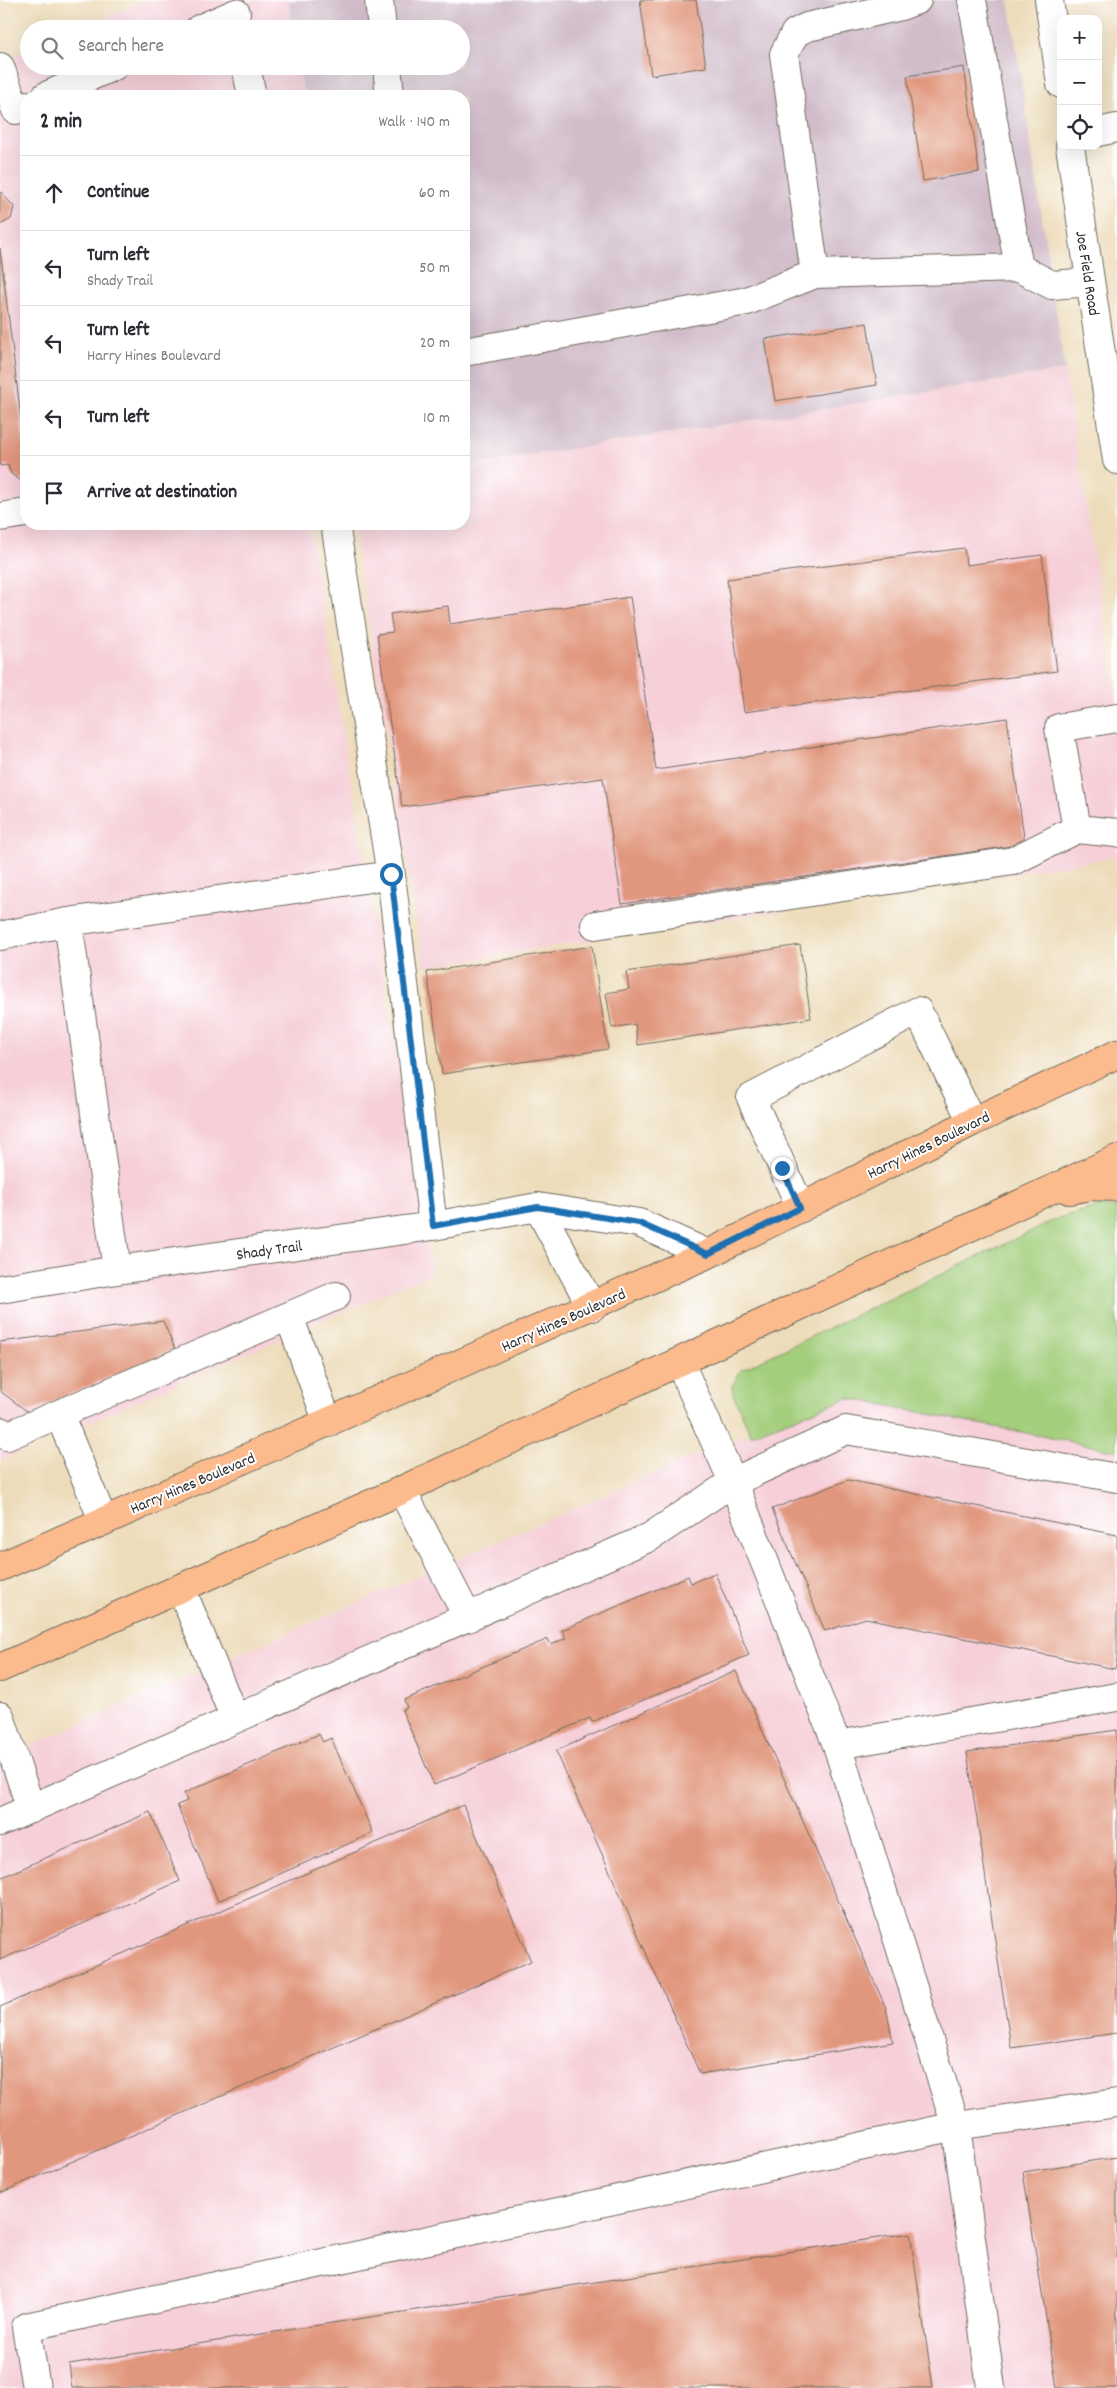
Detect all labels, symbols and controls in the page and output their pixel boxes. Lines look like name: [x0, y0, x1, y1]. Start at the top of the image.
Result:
map controls: [1057, 15, 1102, 150]
button: +: [1057, 15, 1102, 60]
search box: [20, 20, 470, 75]
icon: search: [38, 34, 66, 62]
text: Search here: [78, 34, 164, 61]
button: −: [1057, 60, 1102, 105]
button: locate: [1057, 105, 1102, 150]
text: 2 min: [40, 108, 82, 138]
text: Walk · 140 m: [378, 111, 450, 134]
icon: ahead: [40, 179, 68, 207]
text: Continue: [87, 180, 149, 207]
text: 60 m: [419, 182, 450, 205]
street label: Joe Field Road: [1068, 229, 1105, 317]
text: Turn left: [87, 243, 150, 270]
icon: left: [40, 254, 68, 282]
text: 50 m: [419, 257, 450, 280]
text: Shady Trail: [87, 270, 153, 293]
text: Turn left: [87, 318, 150, 345]
icon: left: [40, 329, 68, 357]
text: 20 m: [420, 332, 450, 355]
text: Harry Hines Boulevard: [87, 345, 221, 368]
icon: left: [40, 404, 68, 432]
text: Turn left: [87, 405, 150, 432]
text: 10 m: [423, 407, 450, 430]
icon: arrive: [40, 479, 68, 507]
text: Arrive at destination: [87, 480, 237, 507]
route start: [380, 863, 403, 886]
street label: Harry Hines Boulevard: [864, 1107, 994, 1186]
route end: [771, 1157, 794, 1180]
street label: Shady Trail: [235, 1235, 304, 1267]
street label: Harry Hines Boulevard: [498, 1284, 630, 1359]
street label: Harry Hines Boulevard: [127, 1448, 259, 1521]

